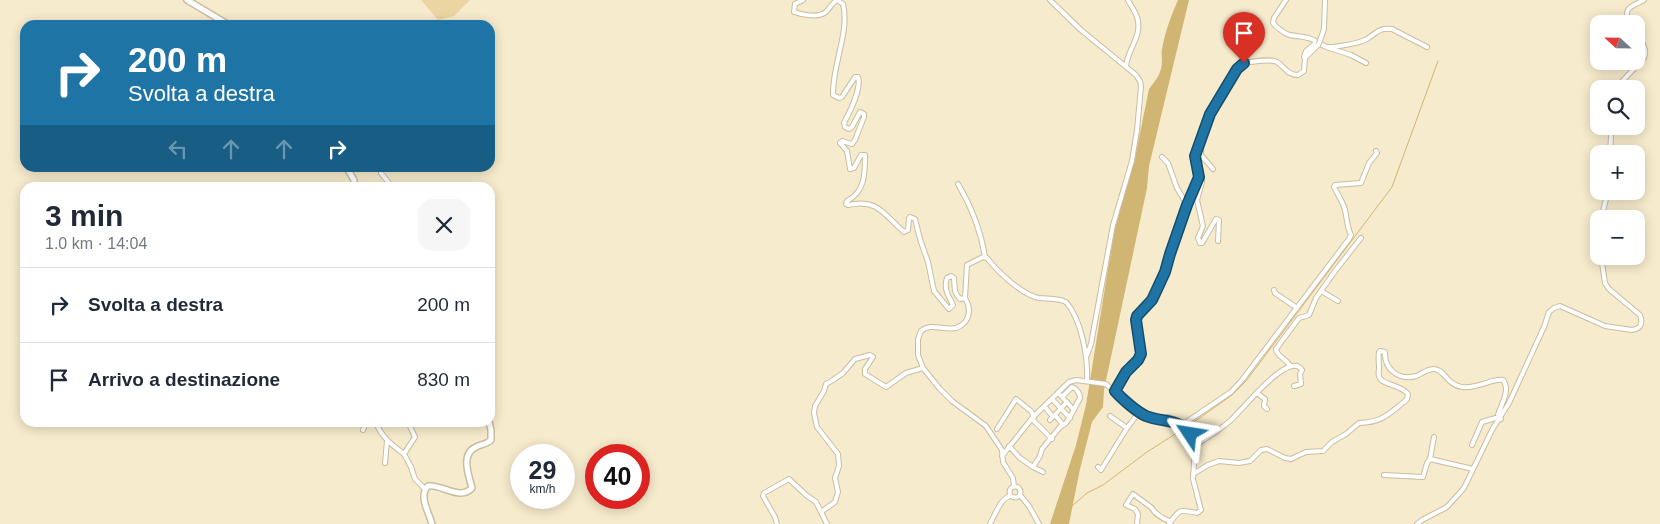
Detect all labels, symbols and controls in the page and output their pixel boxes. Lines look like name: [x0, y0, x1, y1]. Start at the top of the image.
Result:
pin: [1223, 12, 1265, 63]
north arrow: [1590, 15, 1645, 70]
map controls: [1590, 15, 1645, 265]
icon: arrive: [1230, 19, 1258, 47]
icon: right: [45, 40, 110, 105]
text: 200 m: [128, 40, 227, 79]
button: search: [1590, 80, 1645, 135]
text: Svolta a destra: [128, 81, 275, 106]
icon: left: [164, 135, 192, 163]
icon: ahead: [217, 135, 245, 163]
icon: ahead: [270, 135, 298, 163]
icon: right: [323, 135, 351, 163]
button: +: [1590, 145, 1645, 200]
text: 3 min: [45, 199, 123, 232]
button: close: [418, 199, 470, 251]
button: −: [1590, 210, 1645, 265]
text: 1.0 km · 14:04: [45, 235, 147, 252]
icon: right: [45, 291, 73, 319]
text: Svolta a destra: [88, 294, 223, 315]
text: 200 m: [417, 294, 470, 315]
icon: arrive: [45, 366, 73, 394]
text: Arrivo a destinazione: [88, 369, 280, 390]
text: 830 m: [417, 369, 470, 390]
position arrow: [1163, 407, 1215, 459]
speed limit sign: 40: [585, 444, 650, 509]
text: 29: [529, 456, 556, 484]
text: km/h: [529, 482, 556, 496]

